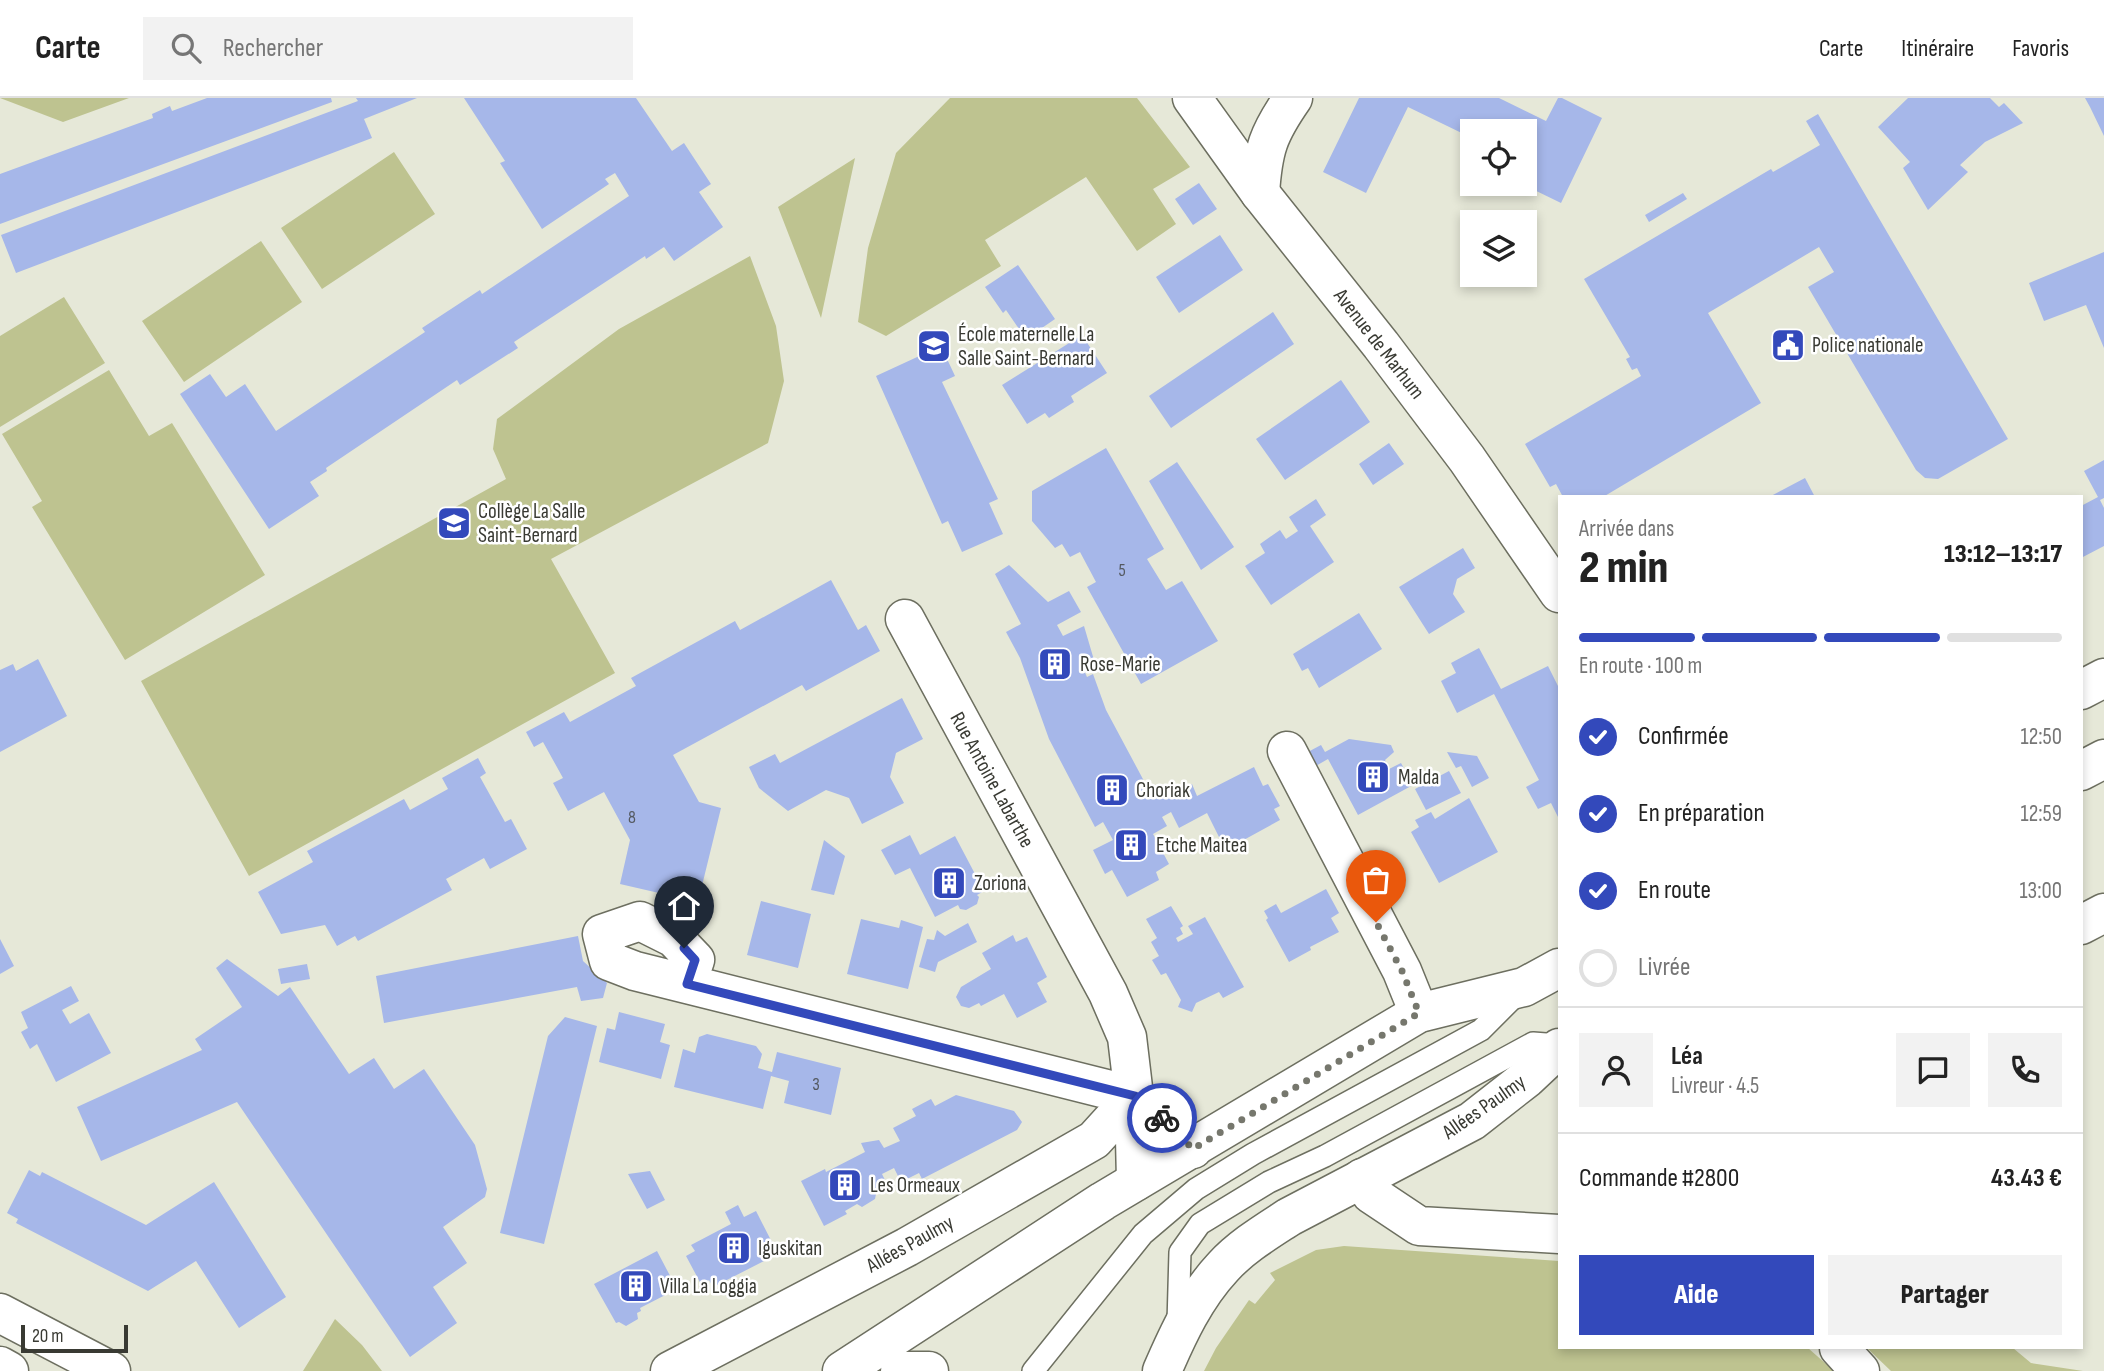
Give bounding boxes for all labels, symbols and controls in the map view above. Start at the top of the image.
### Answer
search box [143,17,633,80]
text: Carte [35,28,101,68]
icon: search [167,29,205,67]
text: Rechercher [223,33,323,64]
text: Carte [1819,34,1863,63]
text: Itinéraire [1901,34,1974,63]
text: Favoris [2012,34,2069,63]
map controls [1460,119,1537,287]
button: locate [1460,119,1537,196]
button: layers [1460,210,1537,287]
street label: Avenue de Marhum [1328,283,1430,404]
place label: École maternelle La Salle Saint-Bernard [958,322,1094,371]
public building icon: Police nationale [1769,326,1807,364]
school or university icon: École maternelle La Salle Saint-Bernard [915,327,953,365]
place label: Police nationale [1812,333,1923,358]
place label: Collège La Salle Saint-Bernard [478,499,586,548]
school or university icon: Collège La Salle Saint-Bernard [435,504,473,542]
text: Arrivée dans [1579,515,1674,543]
text: 13:12–13:17 [1944,539,2062,570]
text: 2 min [1579,541,1668,596]
house number: 5 [1118,560,1126,581]
building icon: Rose-Marie [1036,645,1074,683]
place label: Rose-Marie [1080,652,1161,677]
text: En route · 100 m [1579,652,1702,680]
street label: Rue Antoine Labarthe [944,708,1040,852]
icon: check [1579,718,1617,756]
text: Confirmée [1638,721,1729,752]
text: 12:50 [2020,723,2062,751]
building icon: Malda [1354,758,1392,796]
place label: Malda [1398,765,1439,790]
building icon: Choriak [1093,771,1131,809]
place label: Choriak [1136,778,1190,803]
icon: check [1579,795,1617,833]
text: En préparation [1638,798,1765,829]
text: 12:59 [2020,800,2062,828]
house number: 8 [628,807,636,828]
building icon: Etche Maitea [1112,826,1150,864]
place label: Etche Maitea [1156,833,1247,858]
pin [1346,850,1406,922]
icon: bag [1357,861,1395,899]
building icon: Zoriona [930,864,968,902]
place label: Zoriona [974,871,1027,896]
icon: check [1579,872,1617,910]
text: En route [1638,875,1711,906]
pin [654,876,714,948]
text: 13:00 [2019,877,2062,905]
icon: home [665,887,703,925]
text: Livrée [1638,952,1690,983]
button: person [1579,1033,1653,1107]
button: chat [1896,1033,1970,1107]
button: phone [1988,1033,2062,1107]
text: Léa [1671,1041,1703,1072]
street label: Allées Paulmy [1437,1069,1530,1145]
text: Livreur · 4.5 [1671,1072,1759,1100]
house number: 3 [812,1074,820,1095]
courier [1127,1083,1197,1153]
icon: bike [1143,1099,1181,1137]
text: Commande #2800 [1579,1163,1739,1194]
text: 43.43 € [1991,1163,2062,1194]
building icon: Les Ormeaux [826,1166,864,1204]
place label: Les Ormeaux [870,1173,960,1198]
street label: Allées Paulmy [861,1210,958,1279]
building icon: Iguskitan [715,1229,753,1267]
place label: Iguskitan [758,1236,822,1261]
button: Aide [1579,1255,1814,1335]
button: Partager [1828,1255,2062,1335]
building icon: Villa La Loggia [617,1267,655,1305]
place label: Villa La Loggia [660,1274,757,1299]
scale bar [21,1322,128,1354]
text: 20 m [32,1325,64,1348]

